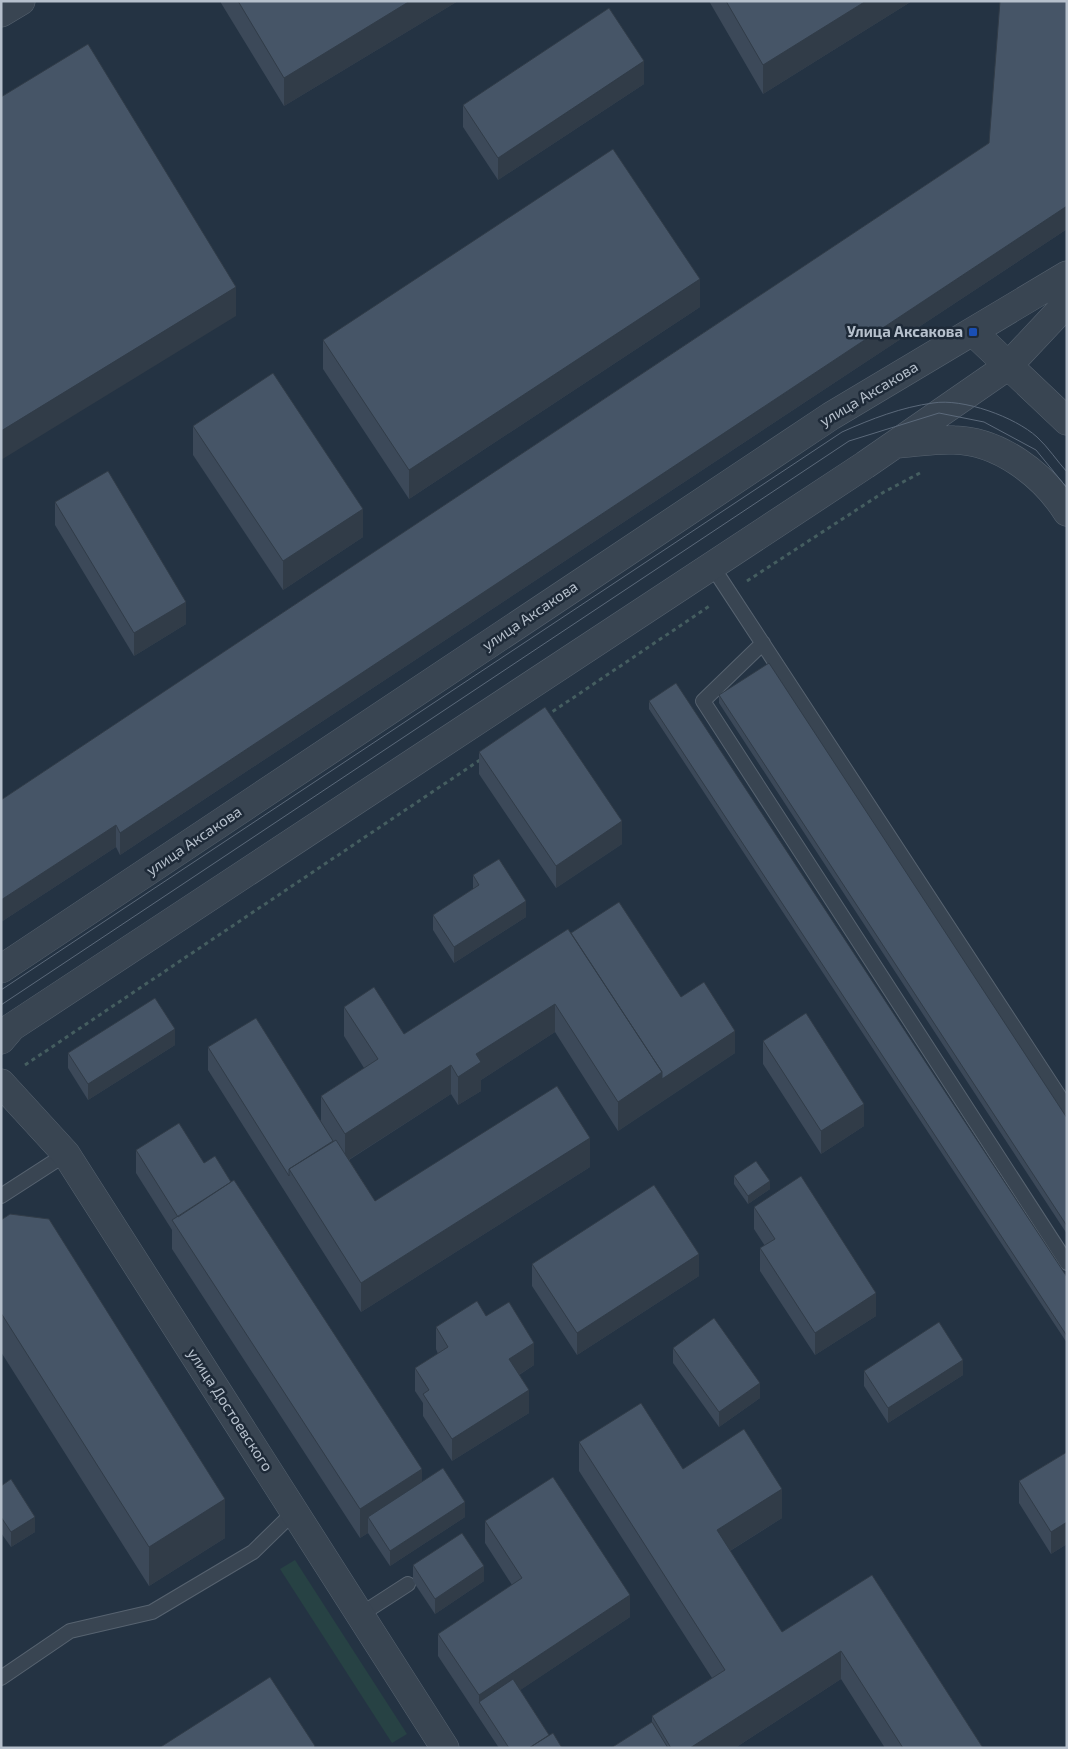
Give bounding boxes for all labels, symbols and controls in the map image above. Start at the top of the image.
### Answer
place label: Улица Аксакова [847,322,963,340]
marker: Улица Аксакова [967,326,979,338]
street label: улица Аксакова [816,357,921,430]
street label: улица Аксакова [478,577,581,655]
street label: улица Аксакова [142,802,245,880]
street label: улица Достоевского [183,1345,277,1475]

